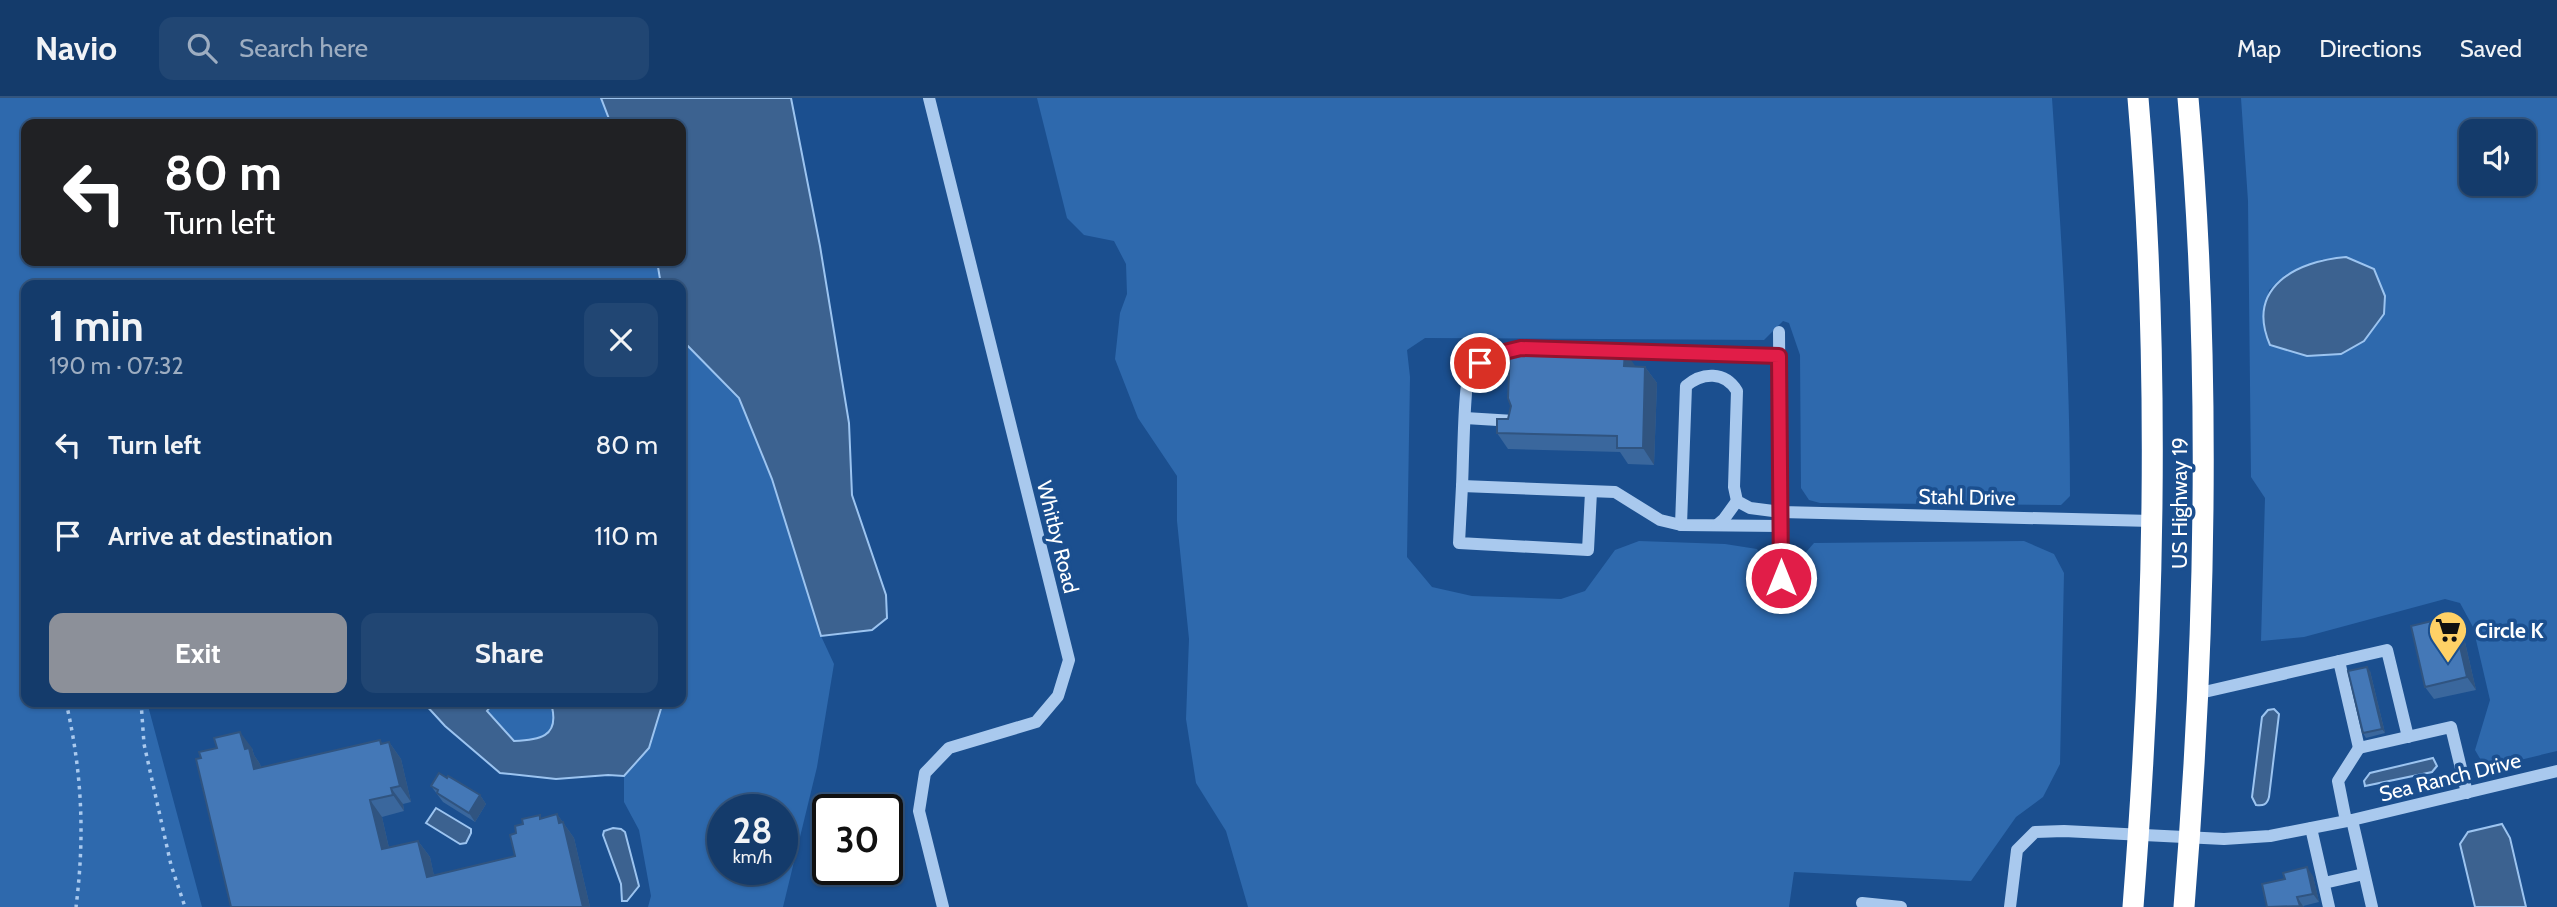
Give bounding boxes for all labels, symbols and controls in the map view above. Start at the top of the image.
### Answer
search box [159,17,649,80]
text: Navio [35,28,117,68]
icon: search [183,29,221,67]
text: Search here [239,32,368,64]
text: Map [2237,34,2281,63]
text: Directions [2319,34,2422,63]
text: Saved [2460,34,2522,63]
map controls [2459,119,2536,196]
button: sound [2459,119,2536,196]
text: 80 m [164,143,282,202]
icon: left [49,147,140,238]
text: Turn left [164,203,275,242]
text: 1 min [49,300,144,352]
button: close [584,303,658,377]
pin [1450,333,1510,393]
icon: arrive [1461,344,1499,382]
text: 190 m · 07:32 [49,352,183,380]
icon: left [49,426,87,464]
text: Turn left [108,429,201,461]
text: 80 m [595,429,658,461]
street label: US Highway 19 [2167,437,2192,569]
street label: Whitby Road [1032,478,1084,596]
street label: Stahl Drive [1918,484,2016,510]
icon: arrive [49,517,87,555]
text: Arrive at destination [108,520,333,552]
text: 110 m [594,520,658,552]
position arrow [1744,541,1818,615]
supermarket icon: Circle K [2427,609,2469,664]
button: Exit [49,613,347,693]
button: Share [361,613,658,693]
place label: Circle K [2475,618,2545,643]
street label: Sea Ranch Drive [2377,747,2524,807]
speed limit sign: 30 [812,794,903,885]
text: 28 [733,809,772,852]
text: km/h [733,846,772,868]

